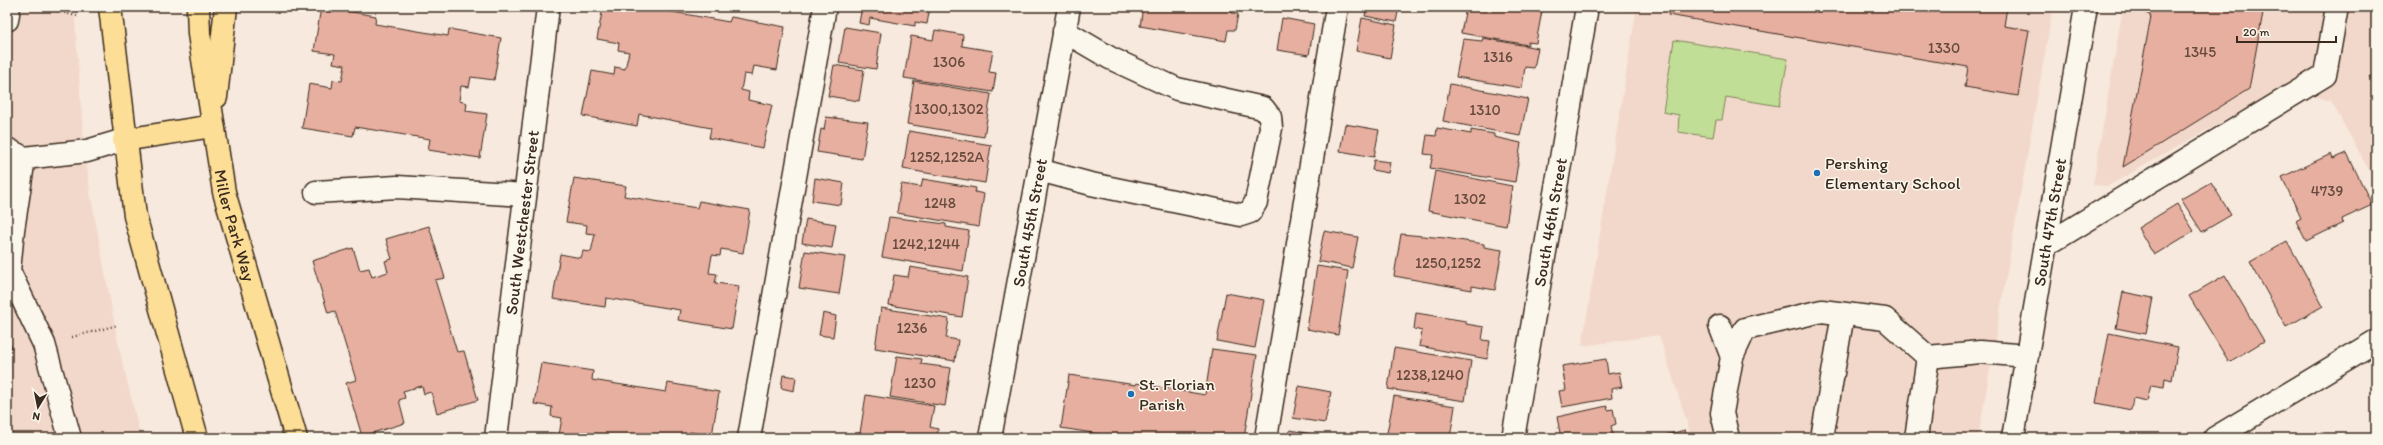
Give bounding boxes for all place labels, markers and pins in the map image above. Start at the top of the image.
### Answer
place label: Pershing Elementary School [1825,153,1961,193]
marker: Pershing Elementary School [1812,168,1822,178]
place label: St. Florian Parish [1139,374,1215,414]
marker: St. Florian Parish [1126,389,1136,399]

